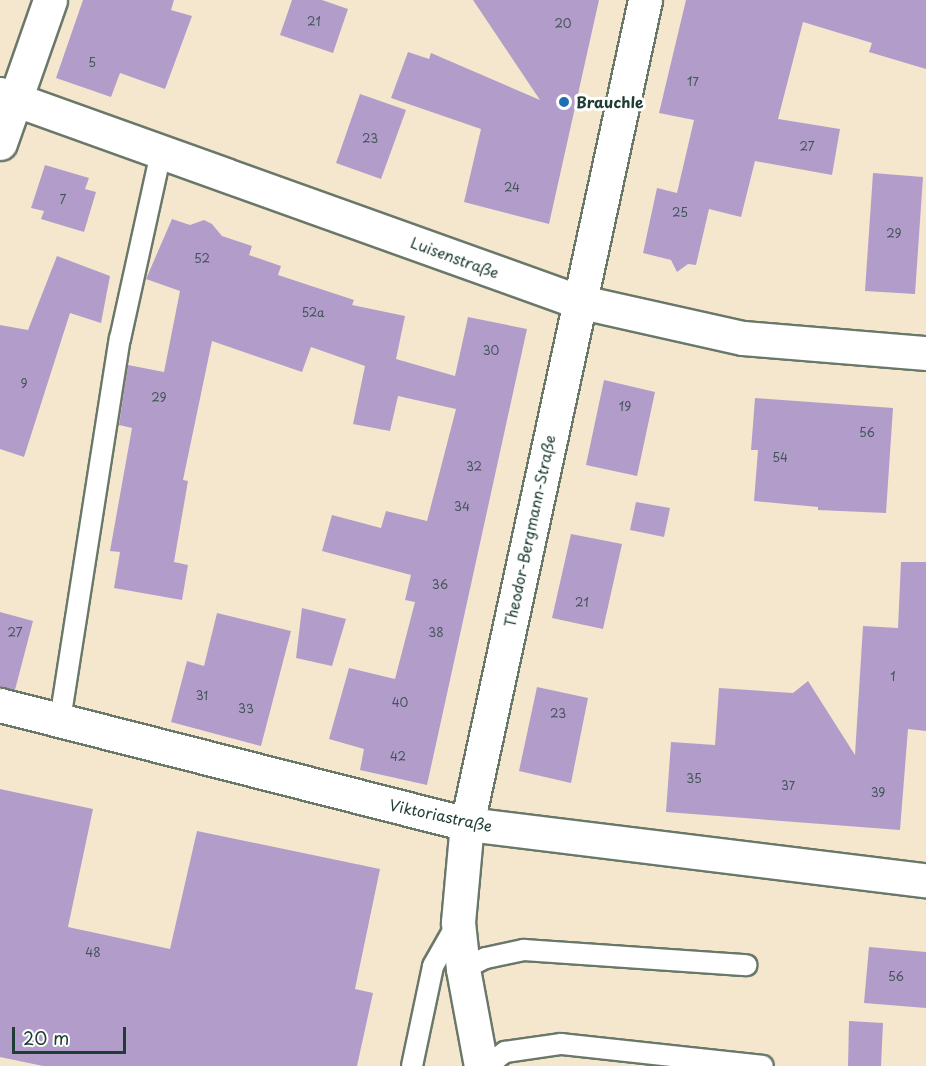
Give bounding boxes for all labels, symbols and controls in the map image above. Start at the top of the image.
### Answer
house number: 21 [307,15,321,29]
house number: 20 [554,17,572,31]
house number: 5 [88,56,96,70]
house number: 17 [687,75,699,89]
place label: Brauchle [576,93,643,111]
marker: Brauchle [557,95,571,109]
house number: 23 [362,132,378,146]
house number: 27 [800,140,814,154]
house number: 24 [504,181,520,195]
house number: 7 [60,193,66,207]
house number: 25 [672,206,688,220]
house number: 29 [886,227,902,241]
street label: Luisenstraße [408,233,502,281]
house number: 52 [194,252,210,266]
house number: 52a [301,306,325,320]
house number: 30 [483,344,499,358]
house number: 9 [20,377,28,391]
house number: 29 [151,391,167,405]
house number: 19 [619,400,631,414]
house number: 56 [859,426,875,440]
street label: Theodor-Bergmann-Straße [500,433,558,629]
house number: 54 [772,451,788,465]
house number: 32 [466,460,482,474]
house number: 34 [454,500,470,514]
house number: 36 [432,578,448,592]
house number: 21 [575,596,589,610]
house number: 27 [8,626,22,640]
house number: 38 [428,626,444,640]
house number: 1 [890,670,896,684]
house number: 31 [196,689,208,703]
house number: 40 [392,696,408,710]
house number: 33 [238,702,254,716]
house number: 23 [550,707,566,721]
house number: 42 [390,750,406,764]
house number: 35 [686,772,702,786]
house number: 37 [781,779,795,793]
house number: 39 [871,786,885,800]
street label: Viktoriastraße [388,795,494,835]
house number: 48 [85,946,101,960]
house number: 56 [888,970,904,984]
scale bar [15,1015,129,1053]
text: 20 m [23,1024,69,1051]

